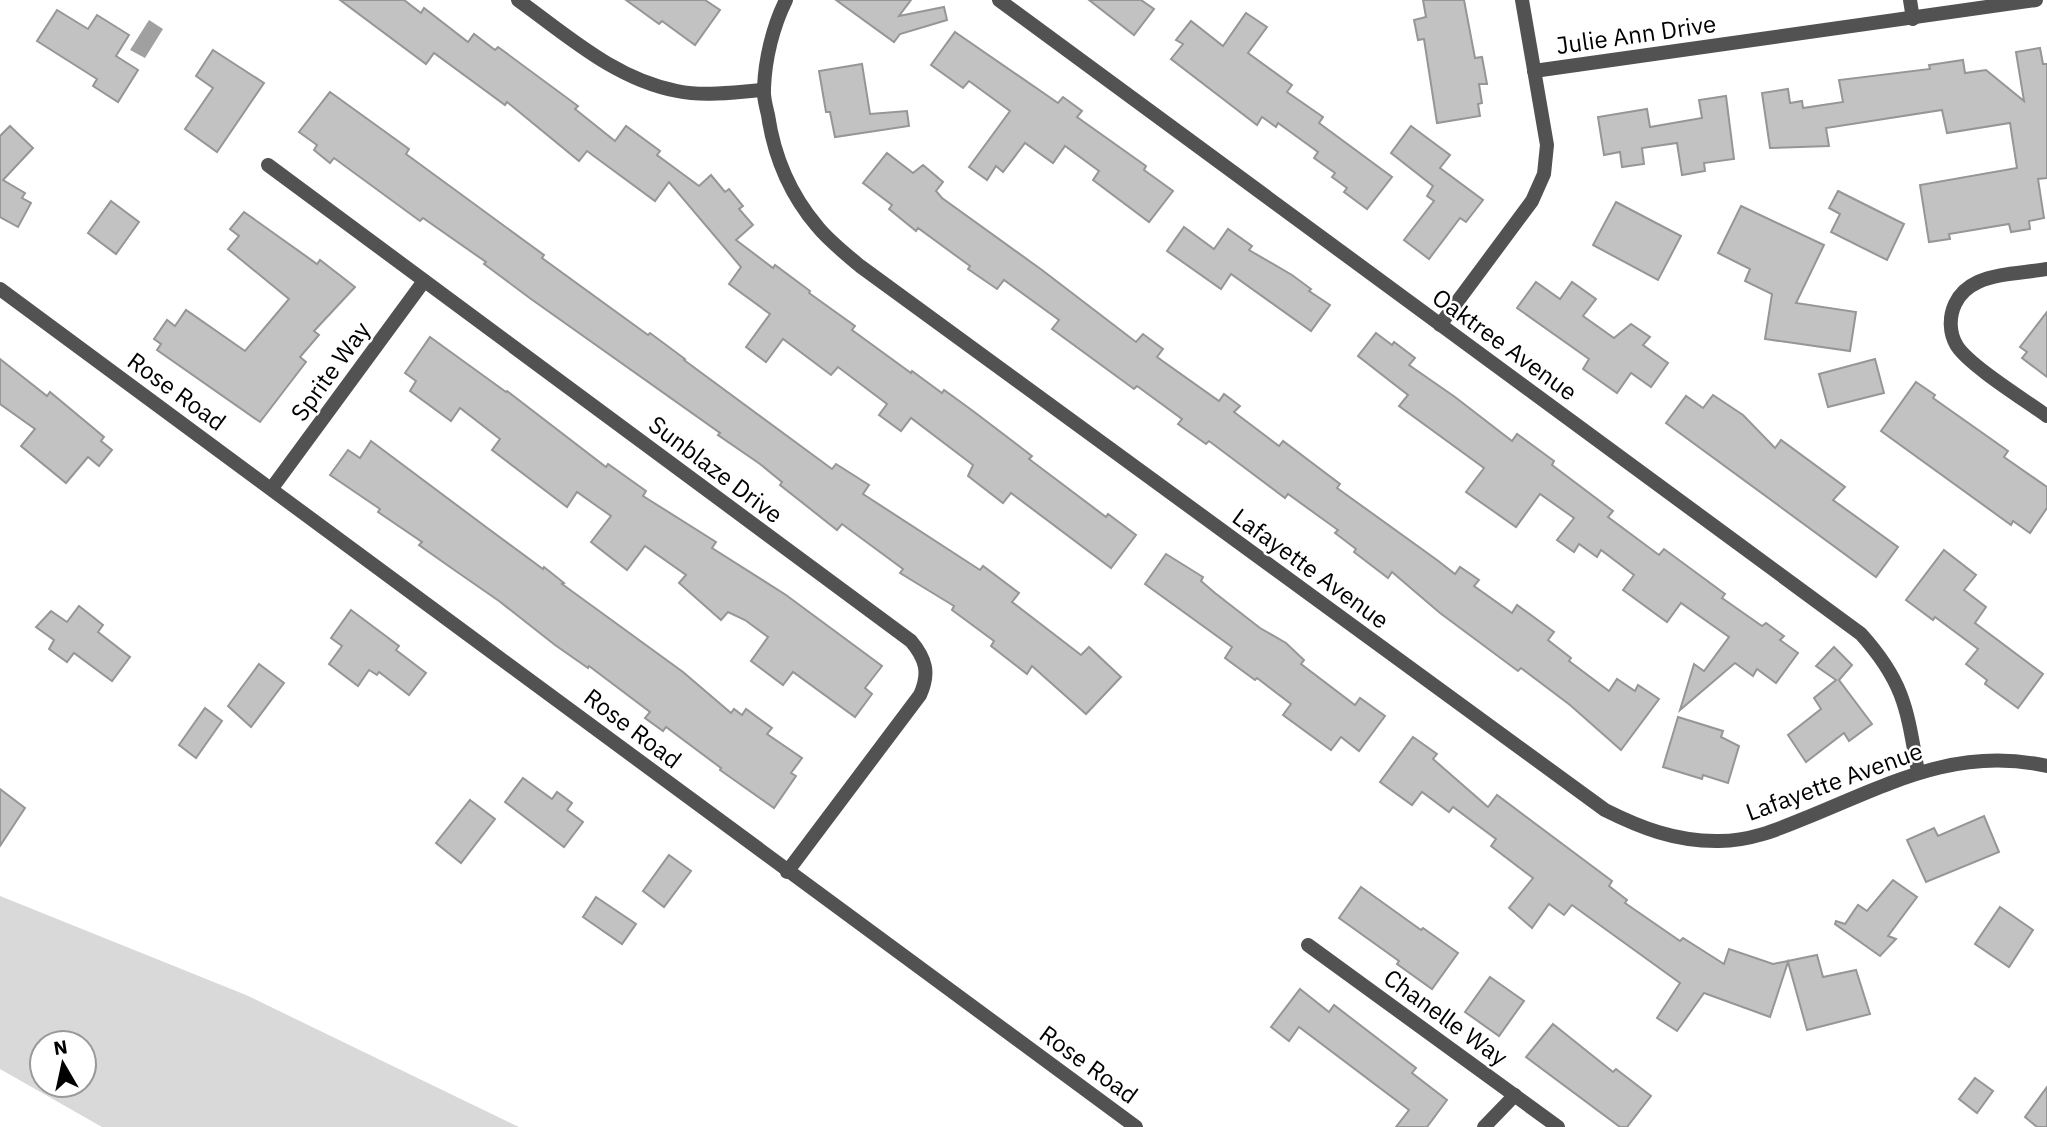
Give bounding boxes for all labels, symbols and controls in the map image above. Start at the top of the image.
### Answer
street label: Julie Ann Drive [1554,7,1718,61]
street label: Oaktree Avenue [1426,281,1584,407]
street label: Sprite Way [283,315,377,427]
street label: Rose Road [121,345,233,437]
street label: Sunblaze Drive [643,408,789,530]
street label: Lafayette Avenue [1226,500,1396,636]
street label: Rose Road [578,681,688,775]
street label: Lafayette Avenue [1741,734,1927,828]
street label: Chanelle Way [1378,961,1514,1073]
street label: Rose Road [1033,1018,1145,1110]
north arrow [28,1029,98,1099]
text: N [52,1034,69,1060]

